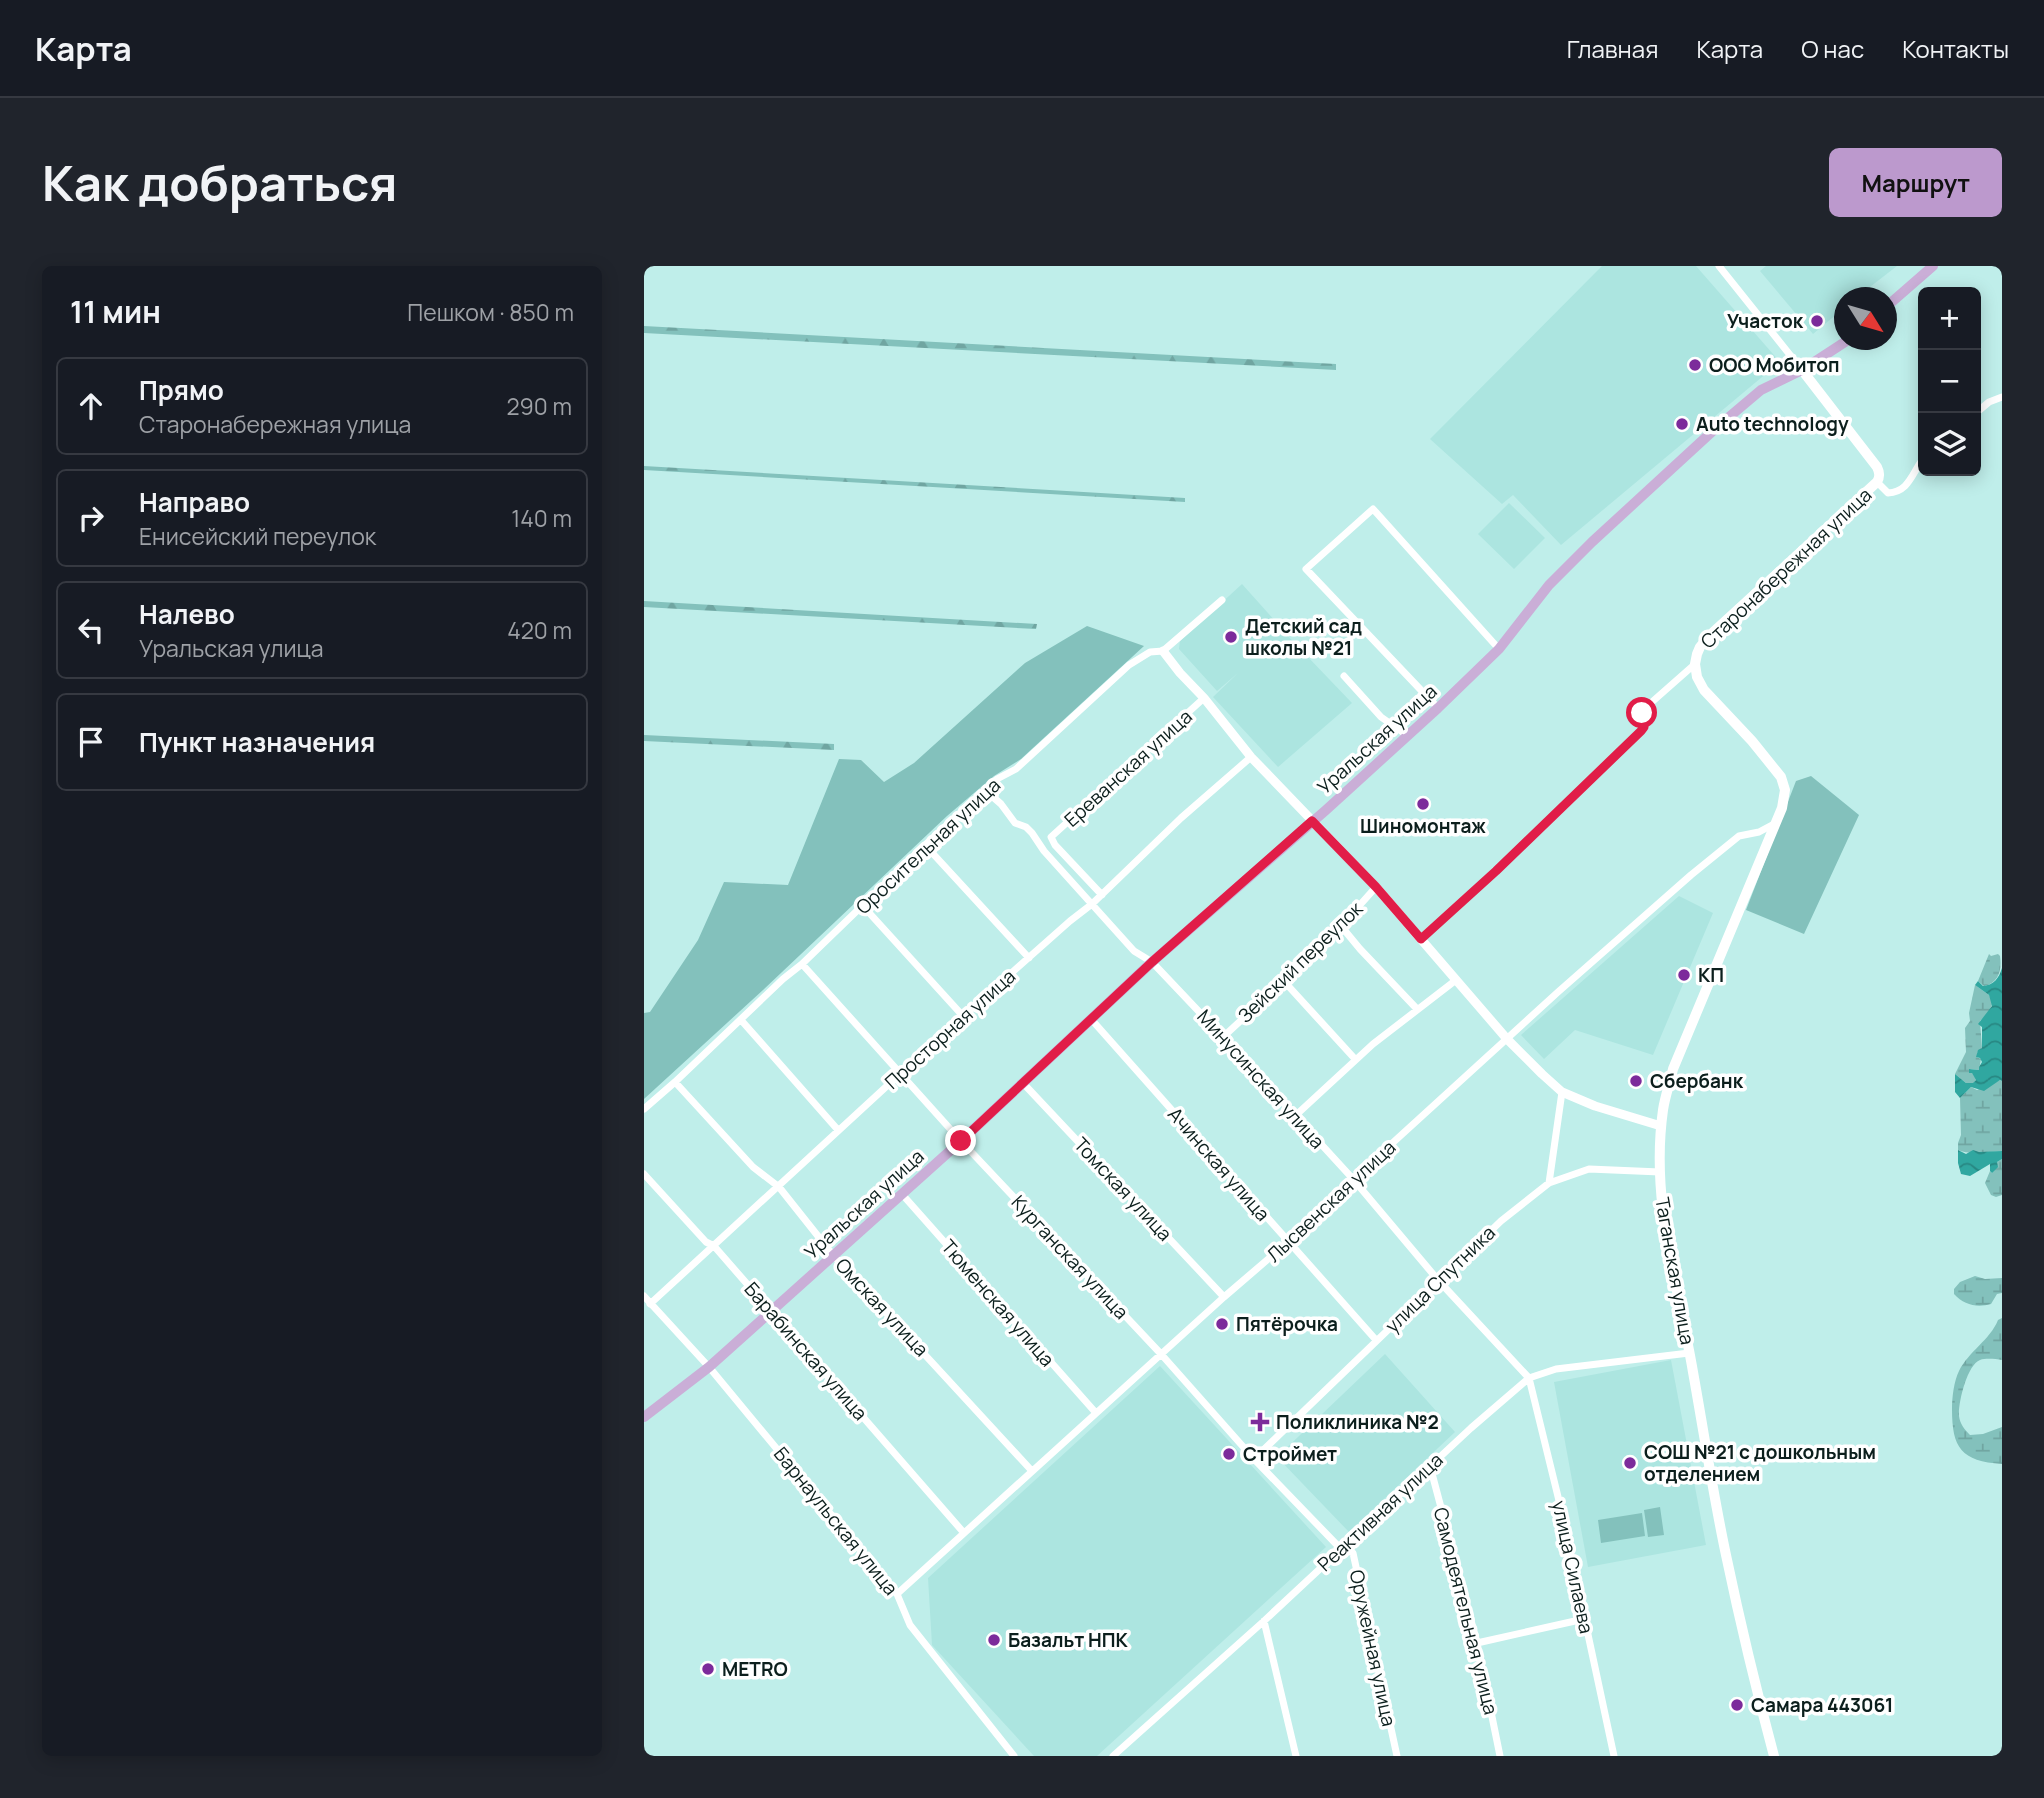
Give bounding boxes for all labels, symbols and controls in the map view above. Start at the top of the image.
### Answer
text: Карта [35,26,132,71]
text: Главная [1567,32,1658,65]
text: Карта [1696,32,1763,65]
text: О нас [1801,32,1864,65]
text: Контакты [1902,32,2009,65]
button: Маршрут [1829,148,2002,217]
text: Как добраться [42,149,397,216]
north arrow [1834,287,1897,350]
map controls [1918,287,1981,476]
button: + [1918,287,1981,350]
text: 11 мин [70,291,161,332]
text: Пешком · 850 m [407,296,574,328]
place label: Участок [1727,308,1804,334]
marker: Участок [1809,313,1825,329]
button: − [1918,350,1981,413]
place label: ООО Мобитоп [1709,352,1840,378]
marker: ООО Мобитоп [1687,357,1703,373]
text: Прямо [139,372,224,408]
icon: ahead [72,387,110,425]
text: 290 m [506,390,572,422]
text: Старонабережная улица [139,408,411,440]
place label: Auto technology [1696,411,1849,437]
button: layers [1918,413,1981,476]
marker: Auto technology [1674,416,1690,432]
street label: Старонабережная улица [1695,482,1877,654]
text: Направо [139,484,250,520]
icon: right [72,499,110,537]
text: 140 m [511,502,572,534]
text: Енисейский переулок [139,520,376,552]
text: Налево [139,596,235,632]
icon: left [72,611,110,649]
place label: Детский сад школы №21 [1245,613,1362,661]
text: 420 m [507,614,572,646]
marker: Детский сад школы №21 [1223,629,1239,645]
text: Уральская улица [139,632,324,664]
street label: Уральская улица [1312,678,1442,800]
route start [1626,697,1657,728]
street label: Ереванская улица [1059,704,1197,832]
icon: arrive [72,723,110,761]
text: Пункт назначения [139,724,375,760]
street label: Оросительная улица [850,772,1006,920]
marker: Шиномонтаж [1415,796,1431,812]
place label: Шиномонтаж [1360,813,1486,839]
street label: Зейский переулок [1232,895,1368,1028]
place label: КП [1698,962,1724,988]
street label: Просторная улица [879,963,1021,1095]
marker: КП [1676,967,1692,983]
street label: Минусинская улица [1192,1004,1330,1154]
place label: Сбербанк [1650,1068,1744,1094]
marker: Сбербанк [1628,1073,1644,1089]
street label: Ачинская улица [1162,1102,1276,1226]
route end [945,1125,976,1156]
street label: Томская улица [1068,1132,1178,1246]
street label: Лысвенская улица [1261,1134,1401,1268]
street label: Уральская улица [799,1143,929,1265]
street label: Курганская улица [1006,1189,1134,1325]
street label: Таганская улица [1649,1195,1701,1347]
street label: улица Спутника [1379,1220,1501,1338]
street label: Тюменская улица [936,1234,1060,1372]
street label: Омская улица [830,1252,934,1362]
street label: Барабинская улица [739,1276,873,1426]
place label: Пятёрочка [1236,1311,1338,1337]
marker: Пятёрочка [1214,1316,1230,1332]
place label: Поликлиника №2 [1276,1409,1439,1435]
marker: Поликлиника №2 [1250,1412,1270,1432]
place label: СОШ №21 с дошкольным отделением [1644,1439,1876,1487]
street label: Барнаульская улица [768,1441,904,1601]
place label: Строймет [1243,1441,1337,1467]
marker: Строймет [1221,1446,1237,1462]
street label: Реактивная улица [1312,1447,1448,1577]
marker: СОШ №21 с дошкольным отделением [1622,1455,1638,1471]
street label: улица Силаева [1546,1498,1600,1636]
street label: Самодеятельная улица [1428,1505,1504,1717]
street label: Оружейная улица [1344,1567,1402,1729]
place label: Базальт НПК [1008,1627,1129,1653]
marker: Базальт НПК [986,1632,1002,1648]
place label: METRO [722,1656,788,1682]
marker: METRO [700,1661,716,1677]
place label: Самара 443061 [1751,1692,1893,1718]
marker: Самара 443061 [1729,1697,1745,1713]

